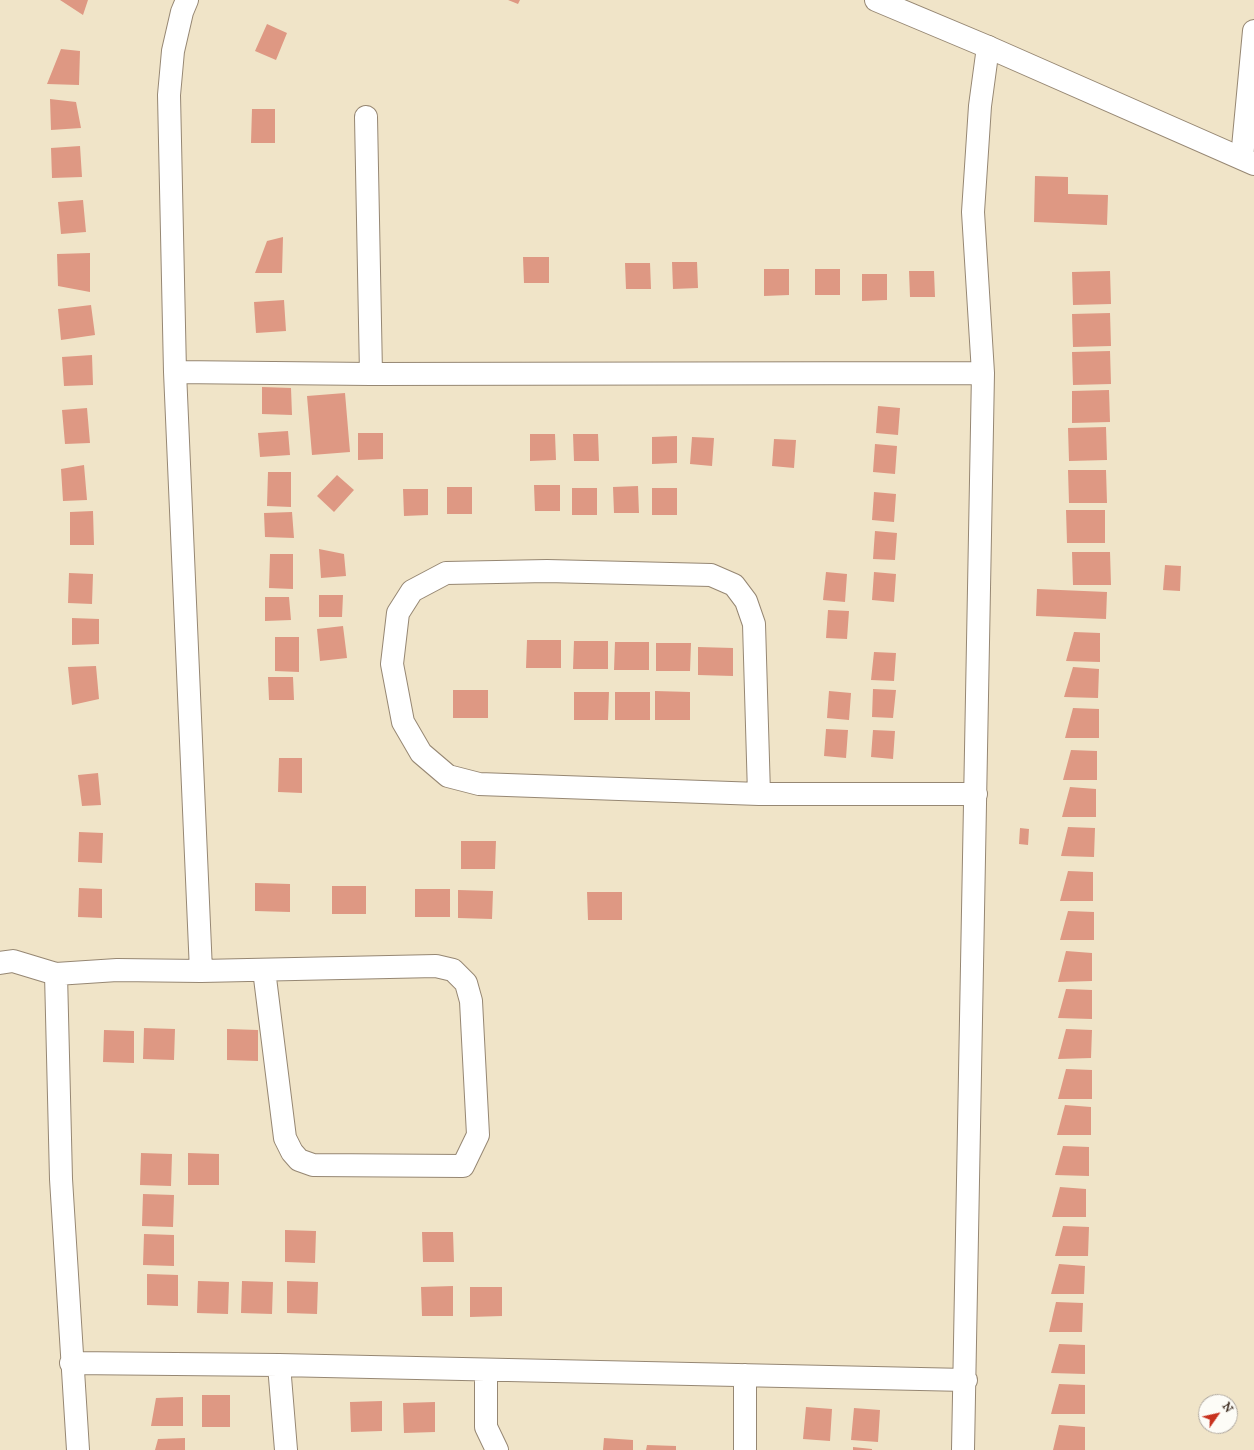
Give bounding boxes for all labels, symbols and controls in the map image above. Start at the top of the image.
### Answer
north arrow [1198,1394,1238,1434]
text: N [1220,1400,1236,1415]

